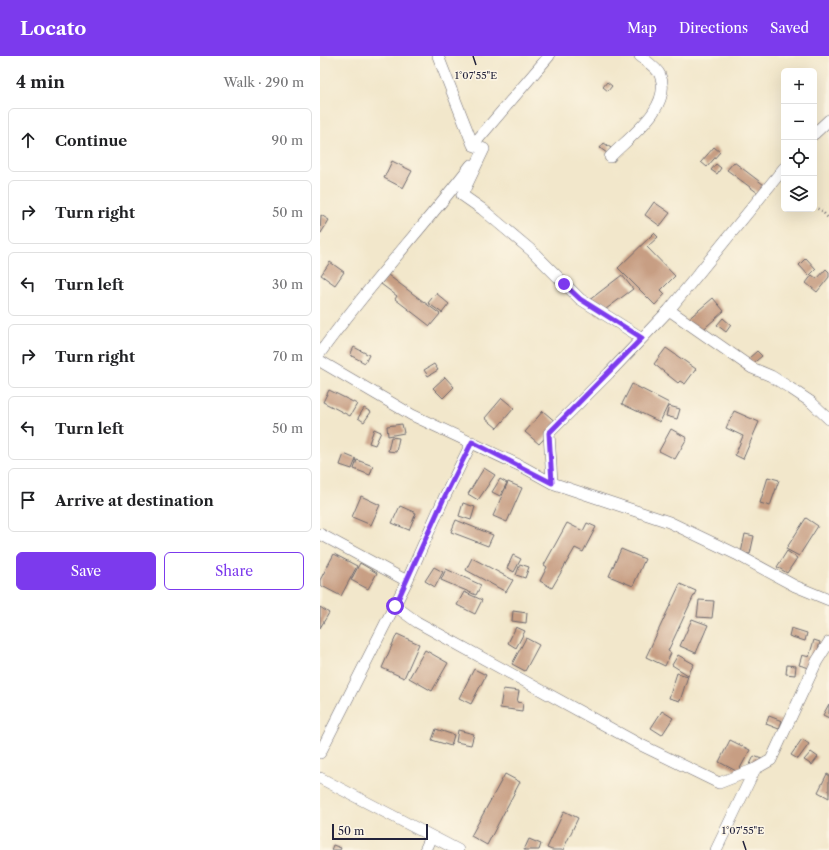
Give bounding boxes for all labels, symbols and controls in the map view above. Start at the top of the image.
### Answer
text: Locato [20,17,86,40]
text: Map [627,19,657,37]
text: Directions [679,19,748,37]
text: Saved [770,19,809,37]
map controls [781,68,817,212]
button: + [781,68,817,104]
text: 1°07'55"E [455,69,497,82]
text: 4 min [16,72,65,92]
text: Walk · 290 m [223,74,304,90]
button: − [781,104,817,140]
icon: ahead [17,129,39,151]
text: Continue [55,131,127,150]
text: 90 m [272,132,303,148]
button: locate [781,140,817,176]
button: layers [781,176,817,212]
icon: right [17,201,39,223]
text: Turn right [55,203,135,222]
text: 50 m [272,204,303,220]
icon: left [17,273,39,295]
text: Turn left [55,275,124,294]
route end [555,275,573,293]
text: 30 m [272,276,303,292]
icon: right [17,345,39,367]
text: Turn right [55,347,135,366]
text: 70 m [273,348,303,364]
icon: left [17,417,39,439]
text: Turn left [55,419,124,438]
text: 50 m [272,420,303,436]
icon: arrive [17,489,39,511]
text: Arrive at destination [55,491,214,510]
button: Save [16,552,156,590]
button: Share [164,552,304,590]
route start [386,597,404,615]
scale bar [332,822,428,841]
text: 50 m [338,824,364,838]
text: 1°07'55"E [722,824,764,837]

